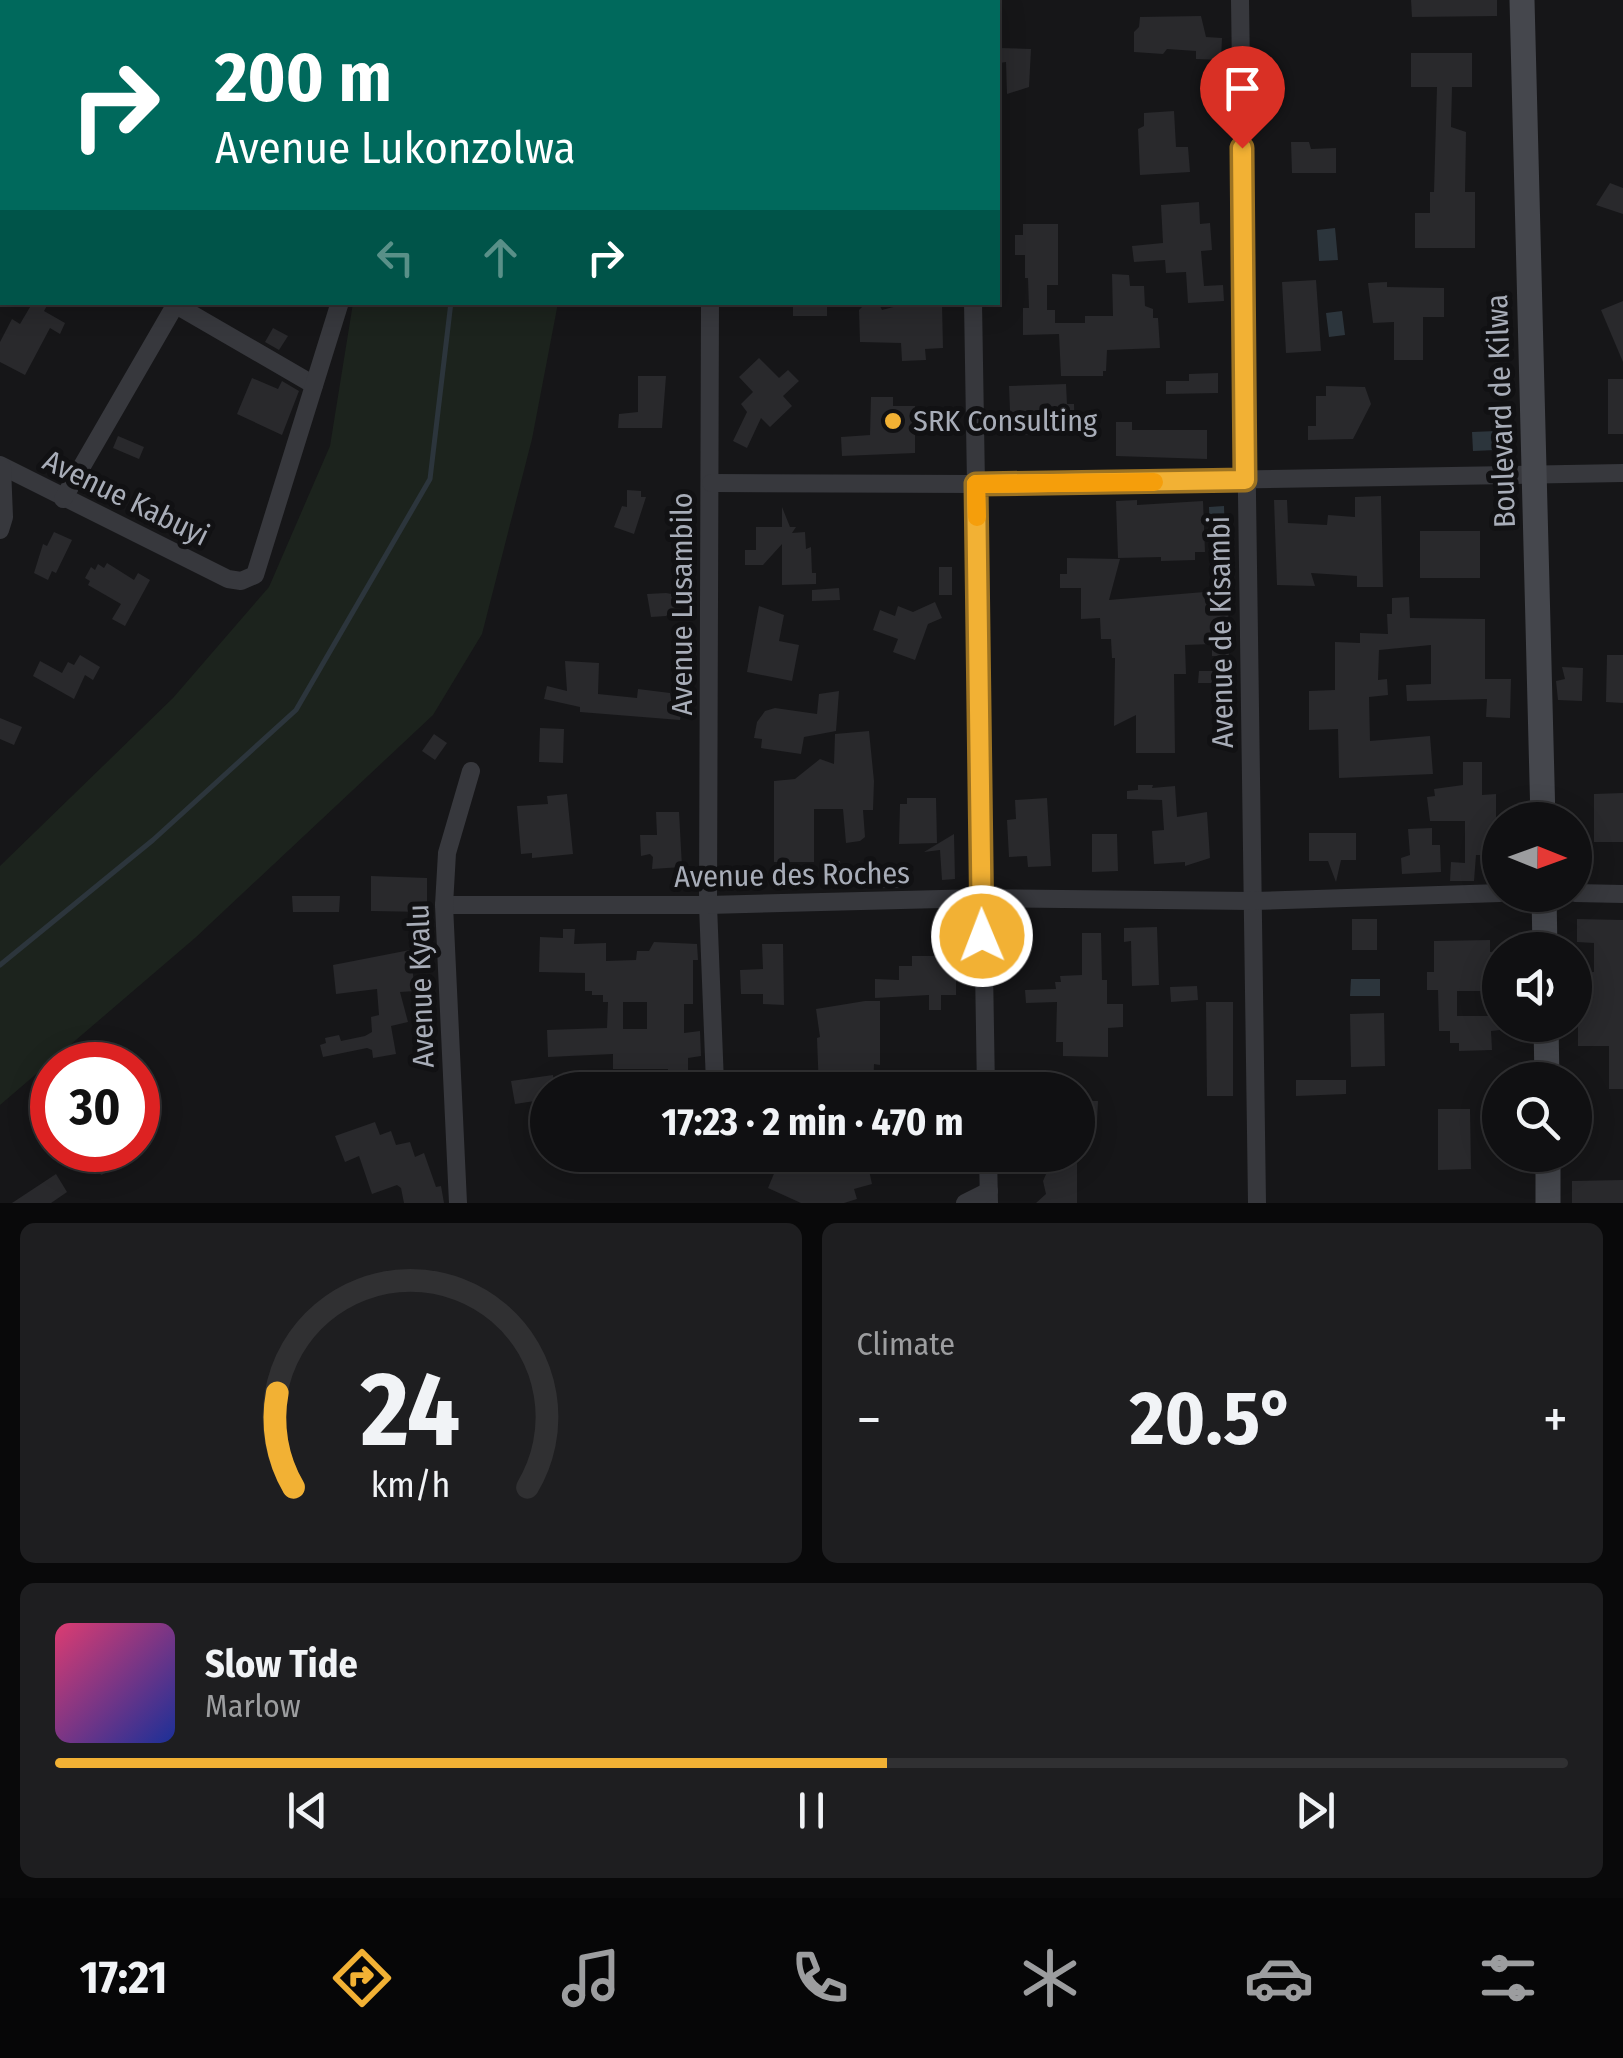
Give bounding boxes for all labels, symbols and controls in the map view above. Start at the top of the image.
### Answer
text: 200 m [215,36,392,120]
icon: right [50,40,180,170]
pin [1200,46,1285,149]
icon: arrive [1215,61,1270,116]
text: Avenue Lukonzolwa [215,121,576,175]
icon: left [368,230,423,285]
icon: ahead [473,230,528,285]
icon: right [578,230,633,285]
street label: Boulevard de Kilwa [1479,293,1523,529]
place label: SRK Consulting [913,403,1098,439]
marker: SRK Consulting [882,410,904,432]
street label: Avenue Kabuyi [37,442,215,554]
street label: Avenue Lusambilo [664,492,700,716]
street label: Avenue de Kisambi [1201,515,1241,749]
north arrow [1482,802,1592,912]
map controls [1482,802,1592,1172]
street label: Avenue des Roches [674,855,910,895]
position arrow [930,884,1034,988]
street label: Avenue Kyalu [400,904,442,1068]
button: sound [1482,932,1592,1042]
speed limit sign: 30 [30,1042,160,1172]
button: search [1482,1062,1592,1172]
text: 17:23 · 2 min · 470 m [661,1099,964,1145]
text: Climate [857,1325,955,1363]
text: 24 [360,1348,461,1473]
text: 20.5° [1130,1374,1295,1464]
text: − [857,1387,881,1453]
text: + [1543,1387,1568,1453]
text: km/h [371,1464,451,1506]
text: Slow Tide [205,1641,358,1687]
text: Marlow [205,1687,301,1725]
icon: previous [280,1783,335,1838]
icon: pause [784,1783,839,1838]
icon: next [1288,1783,1343,1838]
icon: directions [327,1943,397,2013]
icon: music [556,1943,626,2013]
icon: phone [785,1943,855,2013]
icon: climate [1015,1943,1085,2013]
icon: car [1244,1943,1314,2013]
icon: filters [1473,1943,1543,2013]
text: 17:21 [80,1951,167,2005]

